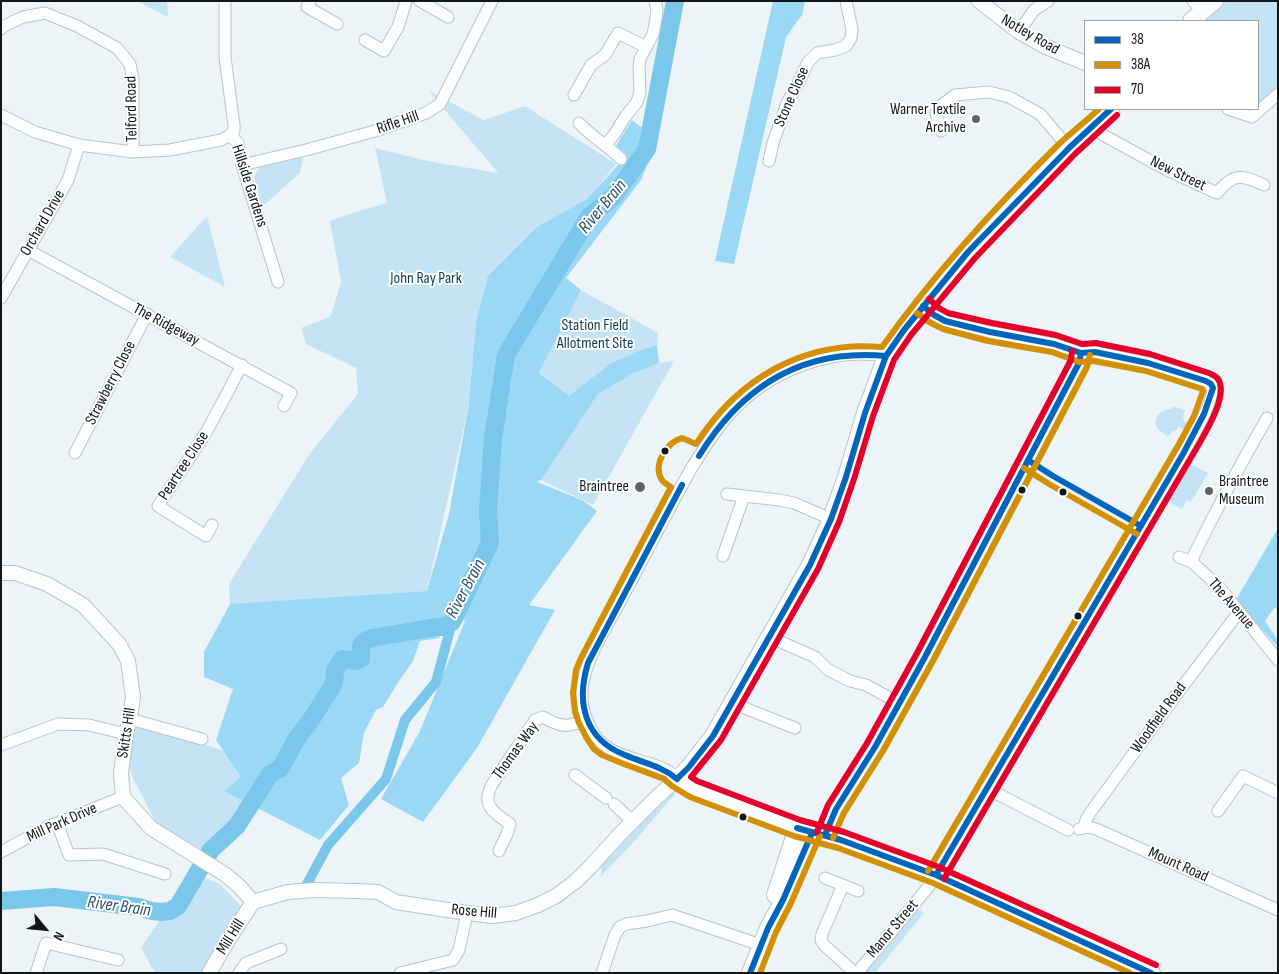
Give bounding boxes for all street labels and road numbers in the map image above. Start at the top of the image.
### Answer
street label: Notley Road [997,11,1063,59]
street label: Stone Close [770,64,814,130]
street label: Telford Road [122,76,142,142]
street label: Rifle Hill [374,107,422,139]
street label: Hillside Gardens [227,142,271,230]
street label: New Street [1147,152,1209,196]
street label: Orchard Drive [16,187,70,259]
street label: The Ridgeway [129,299,203,351]
street label: Strawberry Close [82,338,140,428]
street label: Peartree Close [155,428,213,504]
street label: The Avenue [1204,575,1258,633]
street label: Woodfield Road [1127,679,1191,757]
street label: Skitts Hill [114,706,140,760]
street label: Thomas Way [489,718,543,784]
street label: Mill Park Drive [24,799,100,847]
street label: Mount Road [1145,843,1211,887]
street label: Manor Street [863,896,923,962]
street label: Rose Hill [450,900,498,924]
street label: Mill Hill [213,916,249,958]

